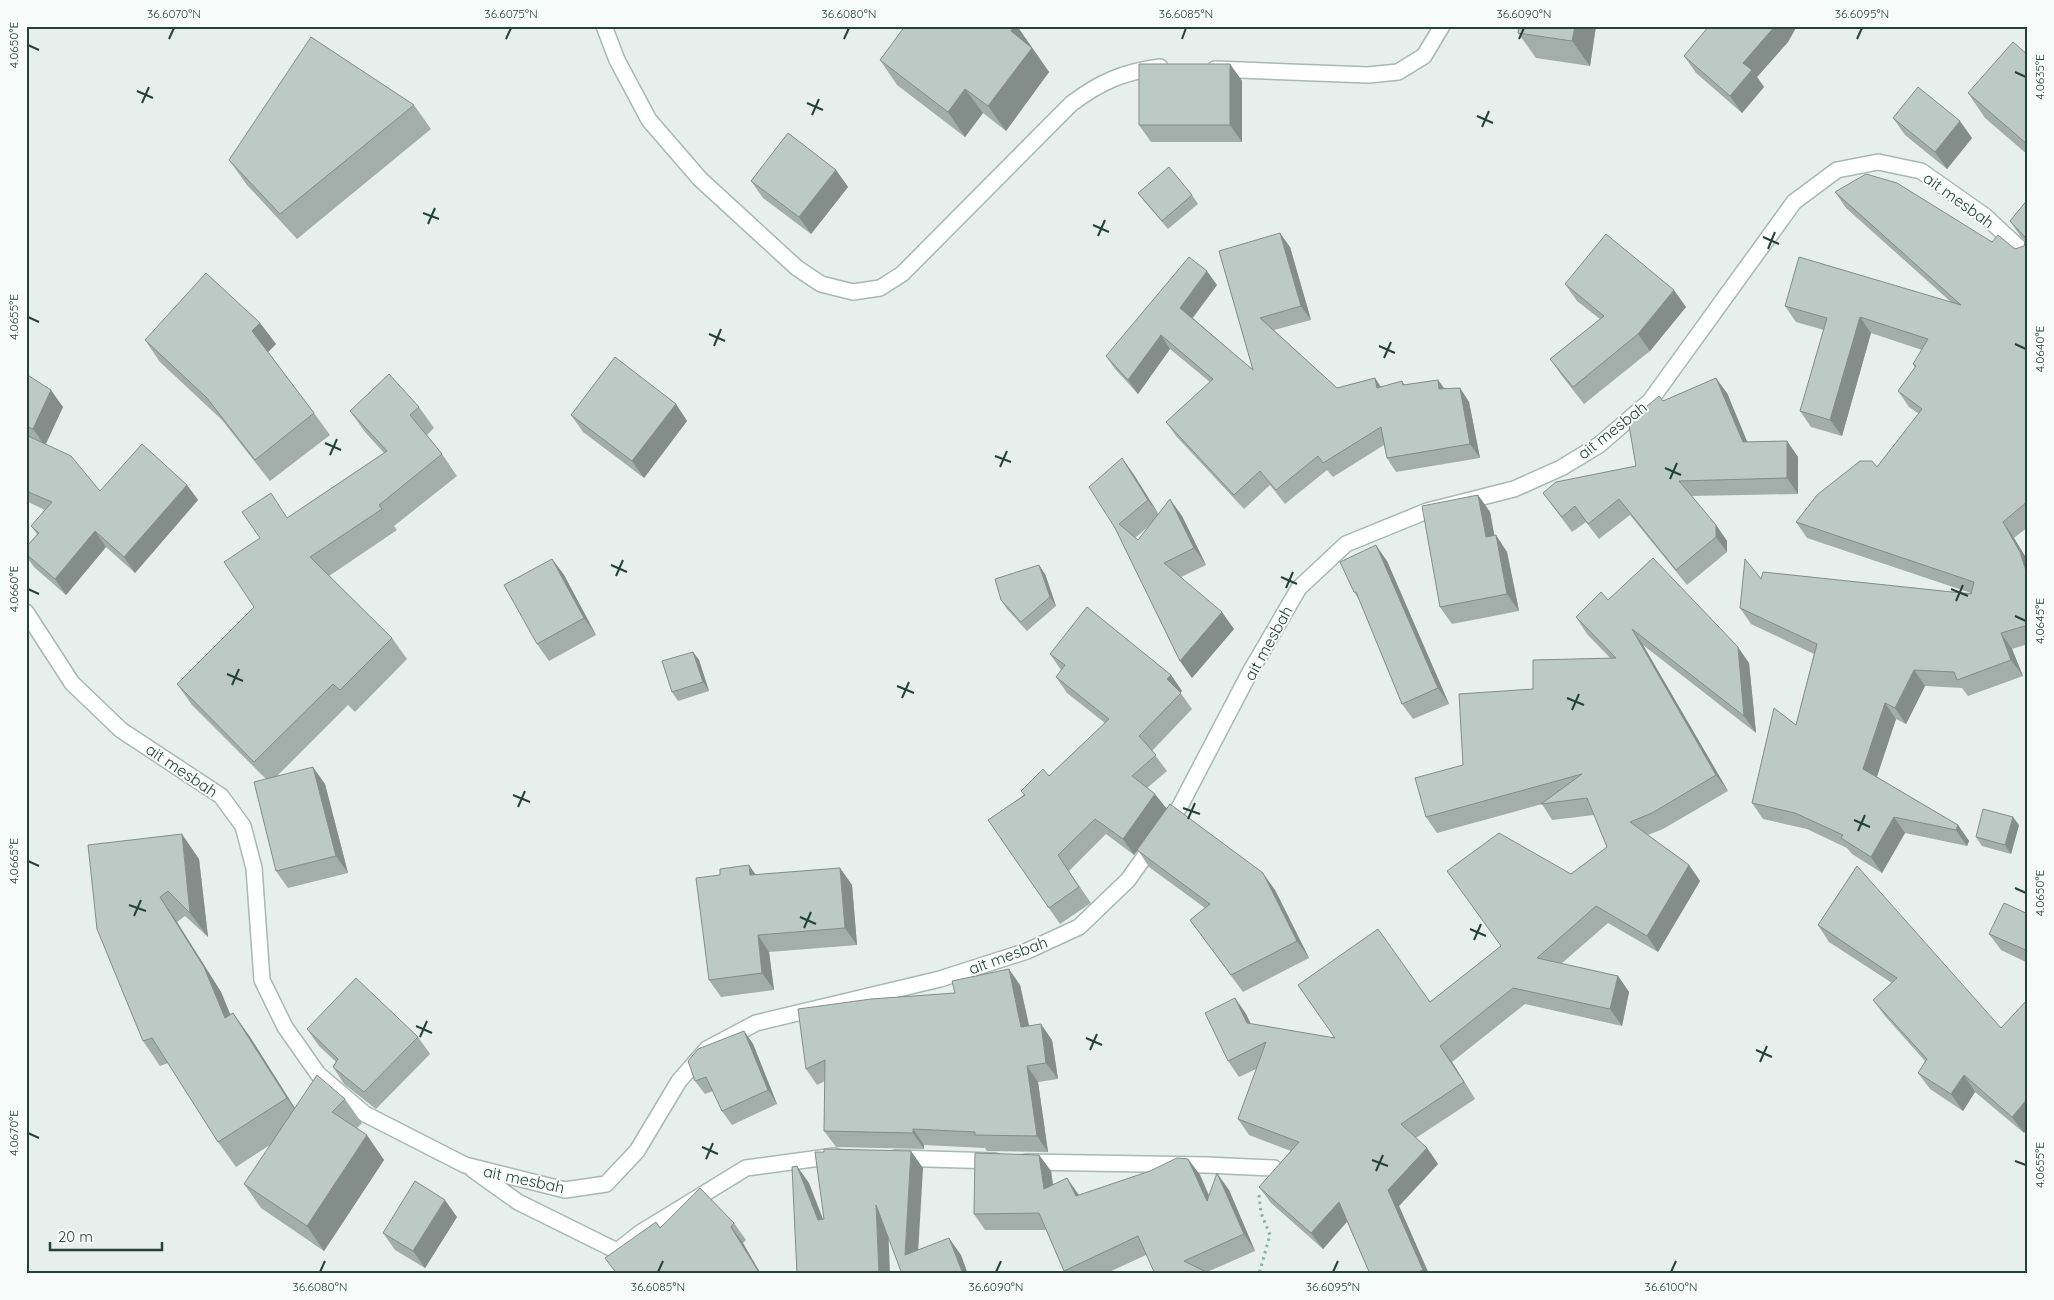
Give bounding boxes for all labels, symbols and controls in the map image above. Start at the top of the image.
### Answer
text: 36.6070°N [147,6,201,21]
text: 36.6075°N [484,6,538,21]
text: 36.6080°N [822,6,876,21]
text: 36.6085°N [1159,6,1213,21]
text: 36.6090°N [1496,6,1552,21]
text: 36.6095°N [1835,6,1889,21]
text: 4.0650°E [6,22,21,68]
text: 4.0635°E [2032,54,2047,100]
street label: ait mesbah [1920,168,1998,232]
text: 4.0655°E [6,294,21,340]
text: 4.0640°E [2032,326,2047,372]
street label: ait mesbah [1573,397,1651,463]
text: 4.0660°E [6,566,21,612]
text: 4.0645°E [2032,598,2047,644]
street label: ait mesbah [1239,602,1297,684]
street label: ait mesbah [142,739,222,801]
text: 4.0665°E [6,838,21,884]
text: 4.0650°E [2032,870,2047,916]
street label: ait mesbah [966,931,1050,979]
text: 4.0670°E [6,1110,21,1156]
text: 4.0655°E [2032,1142,2047,1188]
street label: ait mesbah [482,1161,566,1197]
scale bar [50,1220,162,1252]
text: 20 m [58,1227,93,1246]
text: 36.6080°N [293,1279,347,1294]
text: 36.6085°N [631,1279,685,1294]
text: 36.6090°N [968,1279,1024,1294]
text: 36.6095°N [1306,1279,1360,1294]
text: 36.6100°N [1645,1279,1697,1294]

